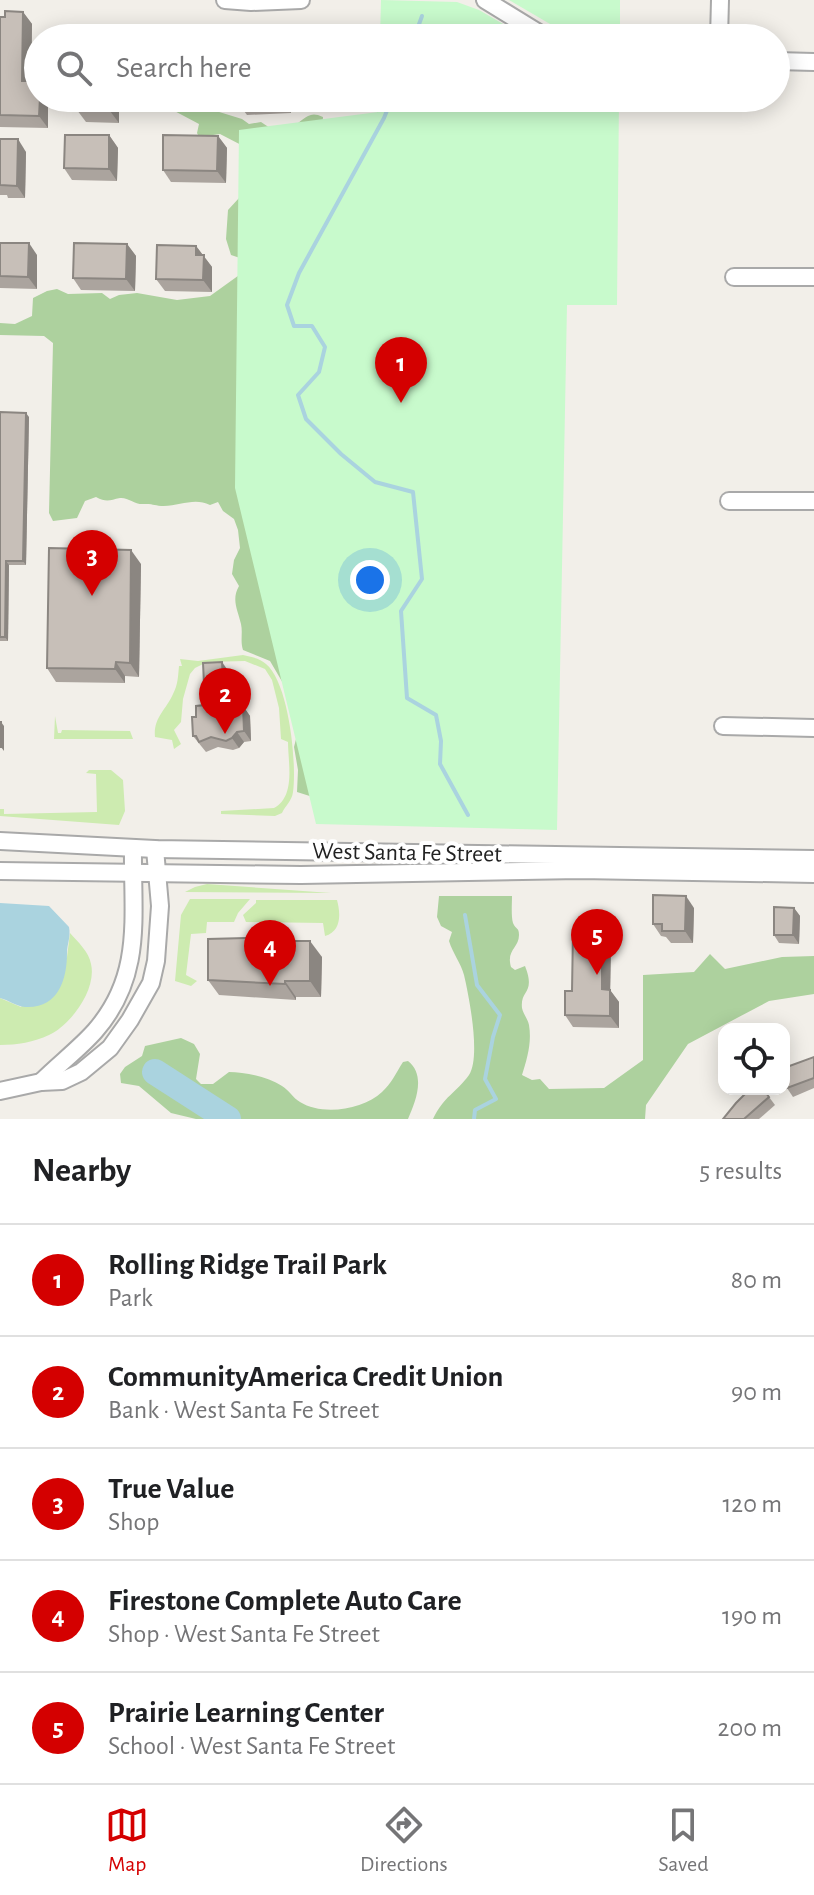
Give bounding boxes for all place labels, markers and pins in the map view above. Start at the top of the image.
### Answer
pin: 1 [375,337,427,403]
pin: 3 [66,530,118,596]
pin: 2 [199,668,251,734]
pin: 5 [571,909,623,975]
pin: 4 [244,920,296,986]

